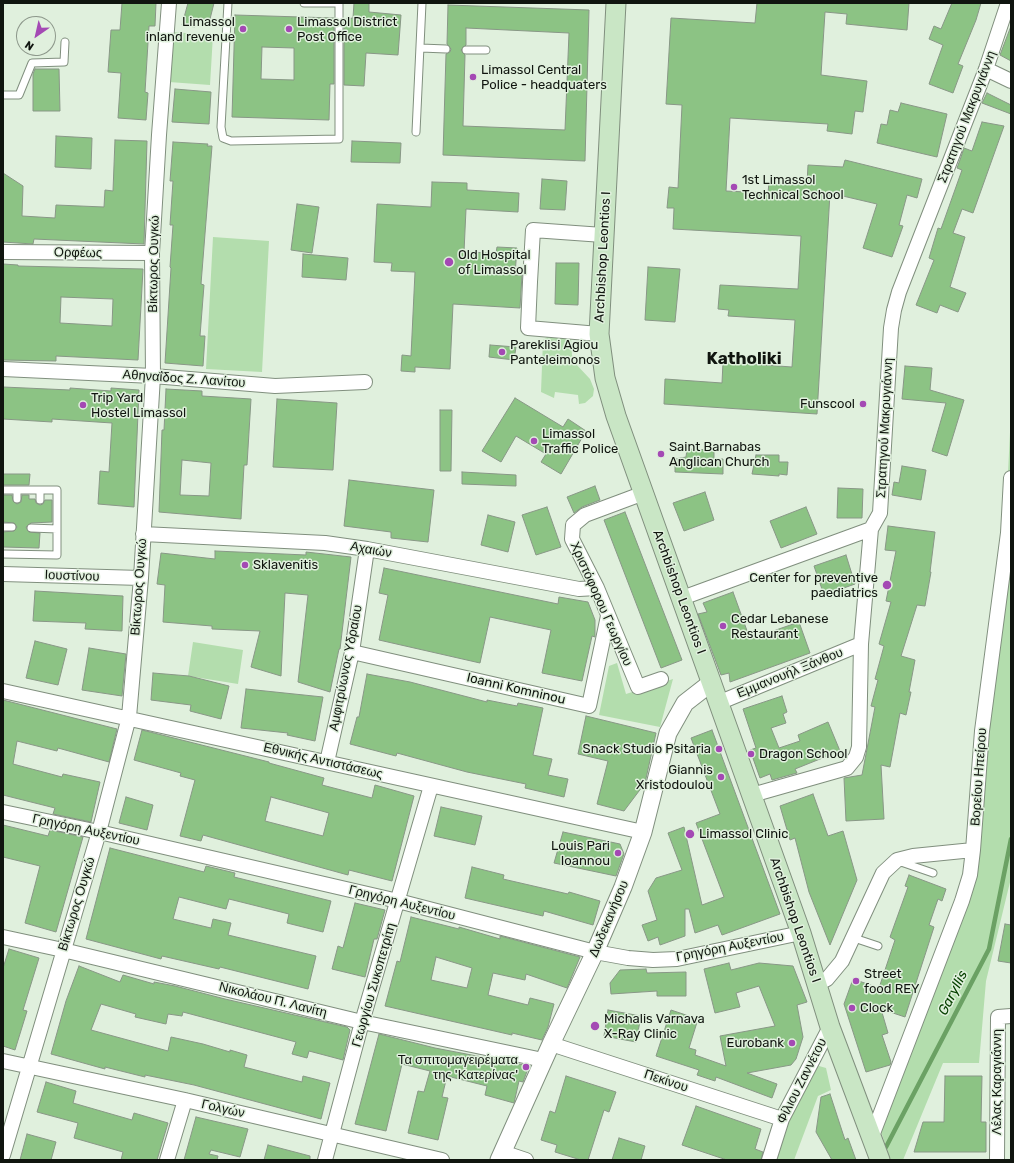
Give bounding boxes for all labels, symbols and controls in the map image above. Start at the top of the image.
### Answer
place label: Limassol inland revenue [146,14,235,45]
place label: Limassol District Post Office [297,14,397,45]
north arrow [16,16,56,56]
marker: Limassol inland revenue [238,24,248,34]
marker: Limassol District Post Office [284,24,294,34]
text: N [23,38,36,53]
street label: Στρατηγού Μακρυγιάννη [935,49,999,185]
place label: Limassol Central Police - headquaters [481,62,607,93]
marker: Limassol Central Police - headquaters [468,72,478,82]
place label: 1st Limassol Technical School [742,172,844,203]
marker: 1st Limassol Technical School [729,182,739,192]
street label: Archbishop Leontios I [592,191,614,323]
street label: Βίκτωρος Ουγκώ [145,215,163,313]
street label: Ορφέως [54,245,102,261]
place label: Old Hospital of Limassol [458,247,531,278]
marker: Old Hospital of Limassol [443,256,455,268]
place label: Pareklisi Agiou Panteleimonos [510,337,600,368]
marker: Pareklisi Agiou Panteleimonos [497,347,507,357]
district label: Katholiki [706,349,782,369]
street label: Στρατηγού Μακρυγιάννη [874,358,896,498]
street label: Αθηναΐδος Ζ. Λανίτου [122,367,246,391]
place label: Trip Yard Hostel Limassol [91,390,186,421]
place label: Funscool [800,396,855,412]
marker: Funscool [858,399,868,409]
marker: Trip Yard Hostel Limassol [78,400,88,410]
place label: Limassol Traffic Police [542,426,618,457]
marker: Limassol Traffic Police [529,436,539,446]
place label: Saint Barnabas Anglican Church [669,439,769,470]
marker: Saint Barnabas Anglican Church [656,449,666,459]
street label: Archbishop Leontios I [649,528,709,656]
street label: Βίκτωρος Ουγκώ [128,538,150,636]
street label: Αχαιών [349,539,393,561]
street label: Χριστόφορου Γεωργίου [567,540,635,668]
place label: Sklavenitis [253,557,318,573]
marker: Sklavenitis [240,560,250,570]
street label: Ιουστίνου [44,567,100,585]
place label: Center for preventive paediatrics [749,570,878,601]
marker: Center for preventive paediatrics [881,579,893,591]
street label: Αμφιτρύωνος Υδραίου [326,603,366,733]
place label: Cedar Lebanese Restaurant [731,611,828,642]
marker: Cedar Lebanese Restaurant [718,621,728,631]
street label: Εμμανουήλ Ξάνθου [735,645,845,701]
street label: Ioanni Komninou [465,670,567,708]
street label: Βορείου Ηπείρου [968,727,990,827]
street label: Εθνικής Αντιστάσεως [262,740,384,782]
place label: Snack Studio Psitaria [583,741,711,757]
marker: Snack Studio Psitaria [714,744,724,754]
place label: Dragon School [759,746,848,762]
marker: Dragon School [746,749,756,759]
place label: Giannis Xristodoulou [636,762,713,793]
marker: Giannis Xristodoulou [716,772,726,782]
street label: Γρηγόρη Αυξεντίου [31,811,141,849]
place label: Limassol Clinic [699,826,788,842]
marker: Limassol Clinic [684,828,696,840]
place label: Louis Pari Ioannou [551,838,610,869]
marker: Louis Pari Ioannou [613,848,623,858]
street label: Βίκτωρος Ουγκώ [55,855,99,953]
street label: Archbishop Leontios I [766,855,824,985]
street label: Δωδεκανήσου [586,878,632,960]
street label: Γρηγόρη Αυξεντίου [347,882,457,924]
street label: Γεωργίου Συκοπετρίτη [349,921,399,1049]
street label: Γρηγόρη Αυξεντίου [675,929,785,965]
place label: Street food REY [864,966,920,997]
water label: Garyllis [935,968,971,1018]
marker: Street food REY [851,976,861,986]
street label: Νικολάου Π. Λανίτη [217,979,329,1021]
place label: Clock [860,1000,893,1016]
marker: Clock [847,1003,857,1013]
place label: Michalis Varnava X-Ray Clinic [604,1011,705,1042]
marker: Michalis Varnava X-Ray Clinic [589,1020,601,1032]
street label: Λέλας Καραγιάννη [989,1029,1005,1135]
place label: Eurobank [727,1035,784,1051]
street label: Φίλιου Ζαννέτου [774,1036,830,1126]
marker: Eurobank [787,1038,797,1048]
place label: Τα σπιτομαγειρέματα της 'Κατερίνας' [398,1052,518,1083]
marker: Τα σπιτομαγειρέματα της 'Κατερίνας' [521,1062,531,1072]
street label: Πεκίνου [642,1067,690,1095]
street label: Γολγών [200,1096,246,1122]

